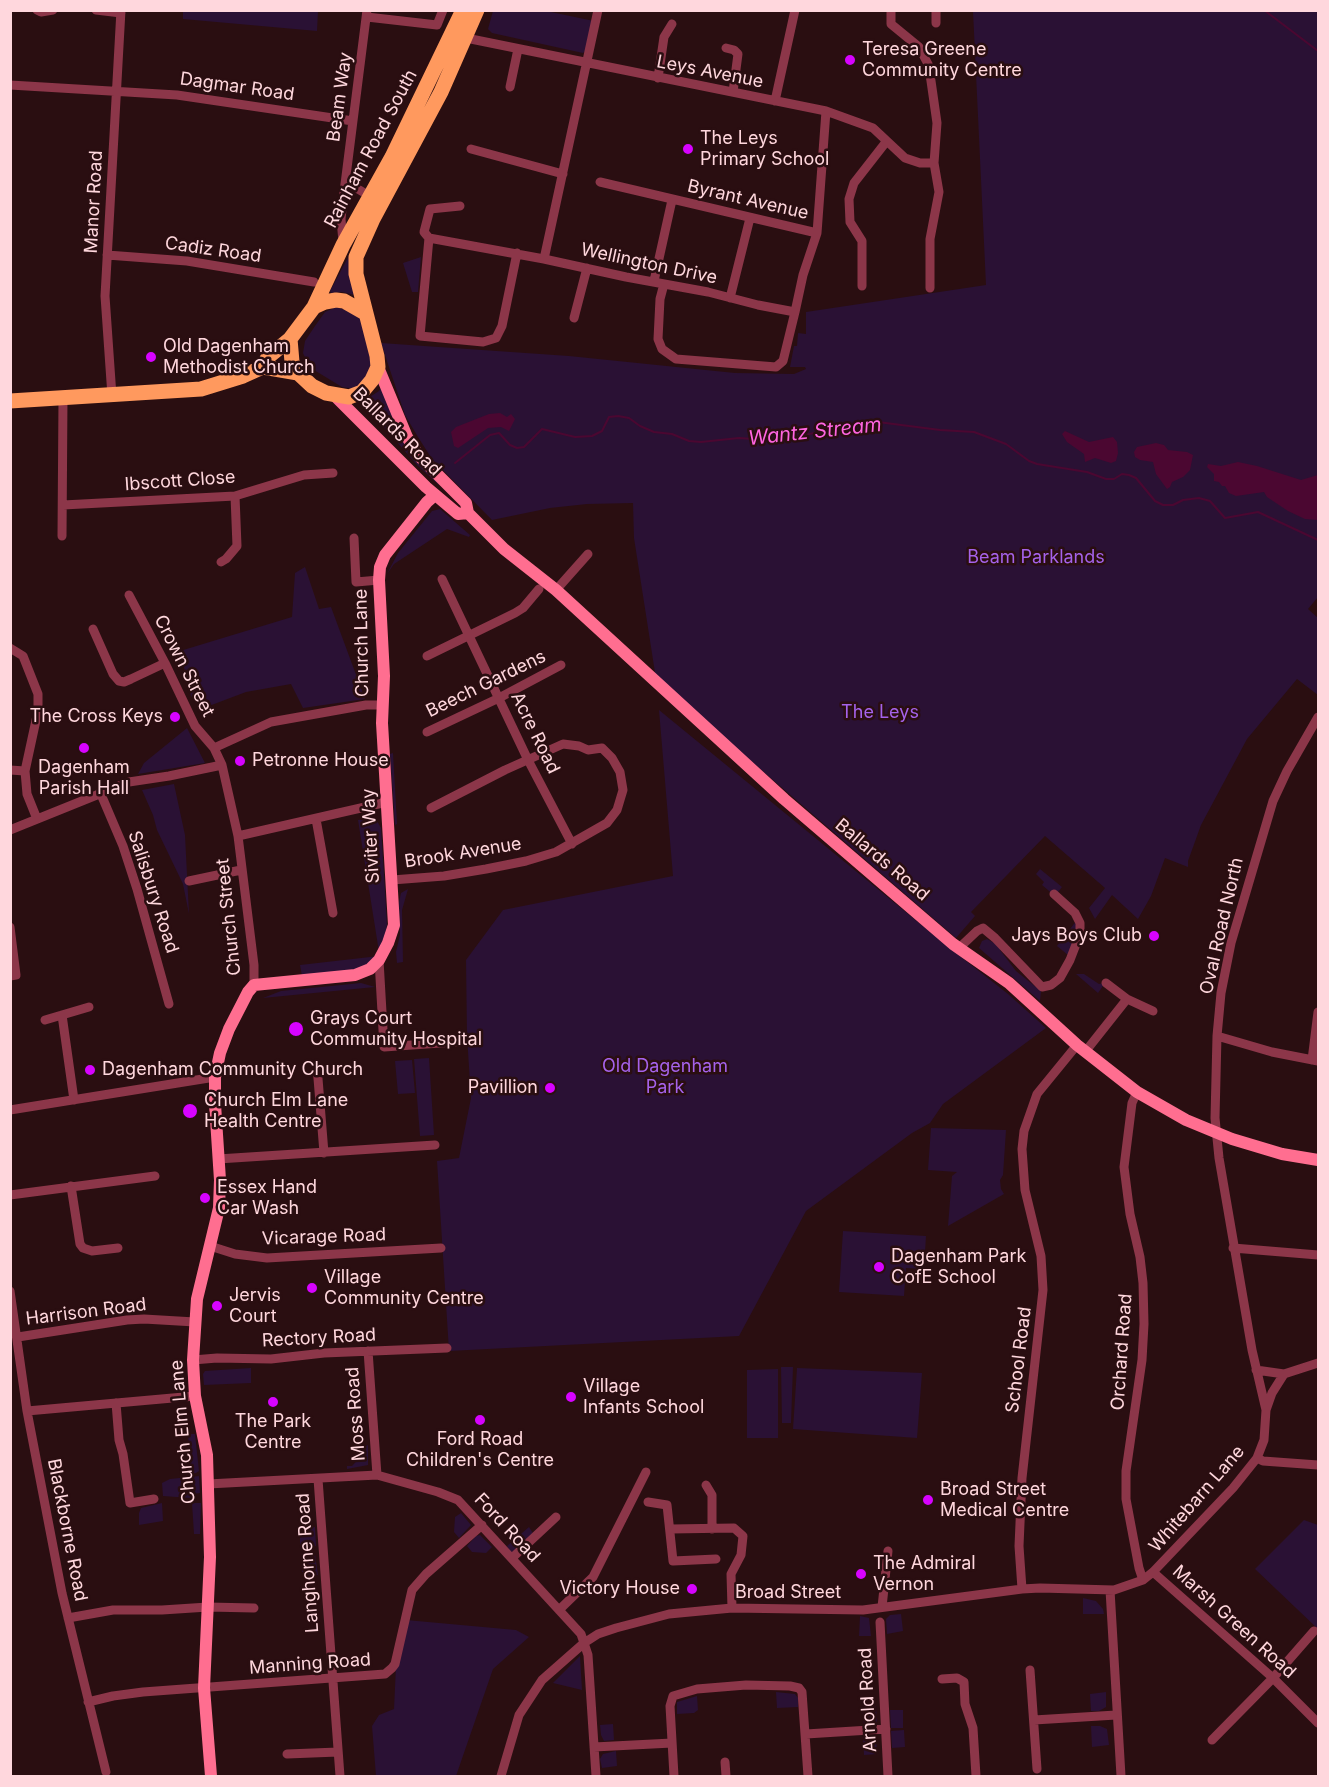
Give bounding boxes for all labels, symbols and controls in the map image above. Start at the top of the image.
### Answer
place label: Teresa Greene Community Centre [862,39,1022,82]
street label: Beam Way [323,51,357,143]
street label: Leys Avenue [655,51,765,93]
marker: Teresa Greene Community Centre [843,53,857,67]
street label: Rainham Road South [320,66,422,232]
street label: Dagmar Road [178,68,296,106]
place label: The Leys Primary School [700,128,829,170]
marker: The Leys Primary School [681,142,695,156]
street label: Manor Road [81,150,107,254]
street label: Byrant Avenue [685,176,811,224]
street label: Cadiz Road [163,233,263,267]
street label: Wellington Drive [579,239,719,289]
place label: Old Dagenham Methodist Church [163,336,315,378]
marker: Old Dagenham Methodist Church [144,350,158,364]
street label: Ballards Road [348,383,446,481]
water label: Wantz Stream [747,413,883,451]
street label: Ibscott Close [124,466,236,496]
park label: Beam Parklands [967,547,1105,569]
street label: Church Lane [350,589,374,697]
street label: Crown Street [149,612,219,720]
street label: Beech Gardens [423,646,549,722]
street label: Acre Road [506,689,564,777]
park label: The Leys [841,702,919,724]
place label: The Cross Keys [30,706,163,728]
marker: The Cross Keys [168,710,182,724]
marker: Dagenham Parish Hall [77,741,91,755]
place label: Petronne House [252,750,389,772]
marker: Petronne House [233,754,247,768]
place label: Dagenham Parish Hall [38,757,130,800]
street label: Siviter Way [358,788,384,884]
street label: Ballards Road [831,814,933,906]
street label: Salisbury Road [123,828,183,956]
street label: Brook Avenue [403,833,523,873]
street label: Oval Road North [1196,855,1248,997]
street label: Church Street [212,857,246,977]
place label: Jays Boys Club [1011,925,1142,947]
marker: Jays Boys Club [1147,929,1161,943]
place label: Grays Court Community Hospital [310,1008,482,1050]
marker: Grays Court Community Hospital [287,1020,305,1038]
park label: Old Dagenham Park [602,1056,728,1098]
place label: Dagenham Community Church [102,1059,363,1081]
marker: Dagenham Community Church [83,1063,97,1077]
place label: Pavillion [468,1077,538,1099]
marker: Pavillion [543,1081,557,1095]
place label: Church Elm Lane Health Centre [204,1090,348,1132]
marker: Church Elm Lane Health Centre [181,1102,199,1120]
place label: Essex Hand Car Wash [217,1177,317,1220]
marker: Essex Hand Car Wash [198,1191,212,1205]
street label: Vicarage Road [262,1224,386,1250]
place label: Dagenham Park CofE School [891,1246,1026,1288]
marker: Dagenham Park CofE School [872,1260,886,1274]
place label: Village Community Centre [324,1267,484,1310]
marker: Village Community Centre [305,1281,319,1295]
place label: Jervis Court [229,1285,281,1328]
street label: Orchard Road [1107,1293,1137,1411]
street label: Harrison Road [24,1294,148,1330]
marker: Jervis Court [210,1299,224,1313]
street label: School Road [1002,1306,1036,1414]
street label: Rectory Road [261,1324,377,1352]
street label: Church Elm Lane [166,1359,200,1505]
street label: Moss Road [342,1366,370,1462]
place label: Village Infants School [583,1376,704,1418]
marker: Village Infants School [564,1390,578,1404]
marker: The Park Centre [266,1395,280,1409]
place label: The Park Centre [235,1411,311,1454]
marker: Ford Road Children's Centre [473,1413,487,1427]
place label: Ford Road Children's Centre [406,1429,554,1472]
street label: Whitebarn Lane [1145,1441,1249,1557]
street label: Blackborne Road [43,1457,91,1603]
place label: Broad Street Medical Centre [940,1479,1069,1522]
street label: Ford Road [470,1489,544,1567]
street label: Langhorne Road [292,1492,324,1634]
marker: Broad Street Medical Centre [921,1493,935,1507]
place label: The Admiral Vernon [873,1553,976,1596]
street label: Marsh Green Road [1168,1561,1300,1683]
marker: The Admiral Vernon [854,1567,868,1581]
place label: Victory House [559,1578,680,1600]
marker: Victory House [685,1582,699,1596]
street label: Broad Street [735,1582,841,1604]
street label: Arnold Road [854,1647,882,1753]
street label: Manning Road [248,1649,372,1679]

